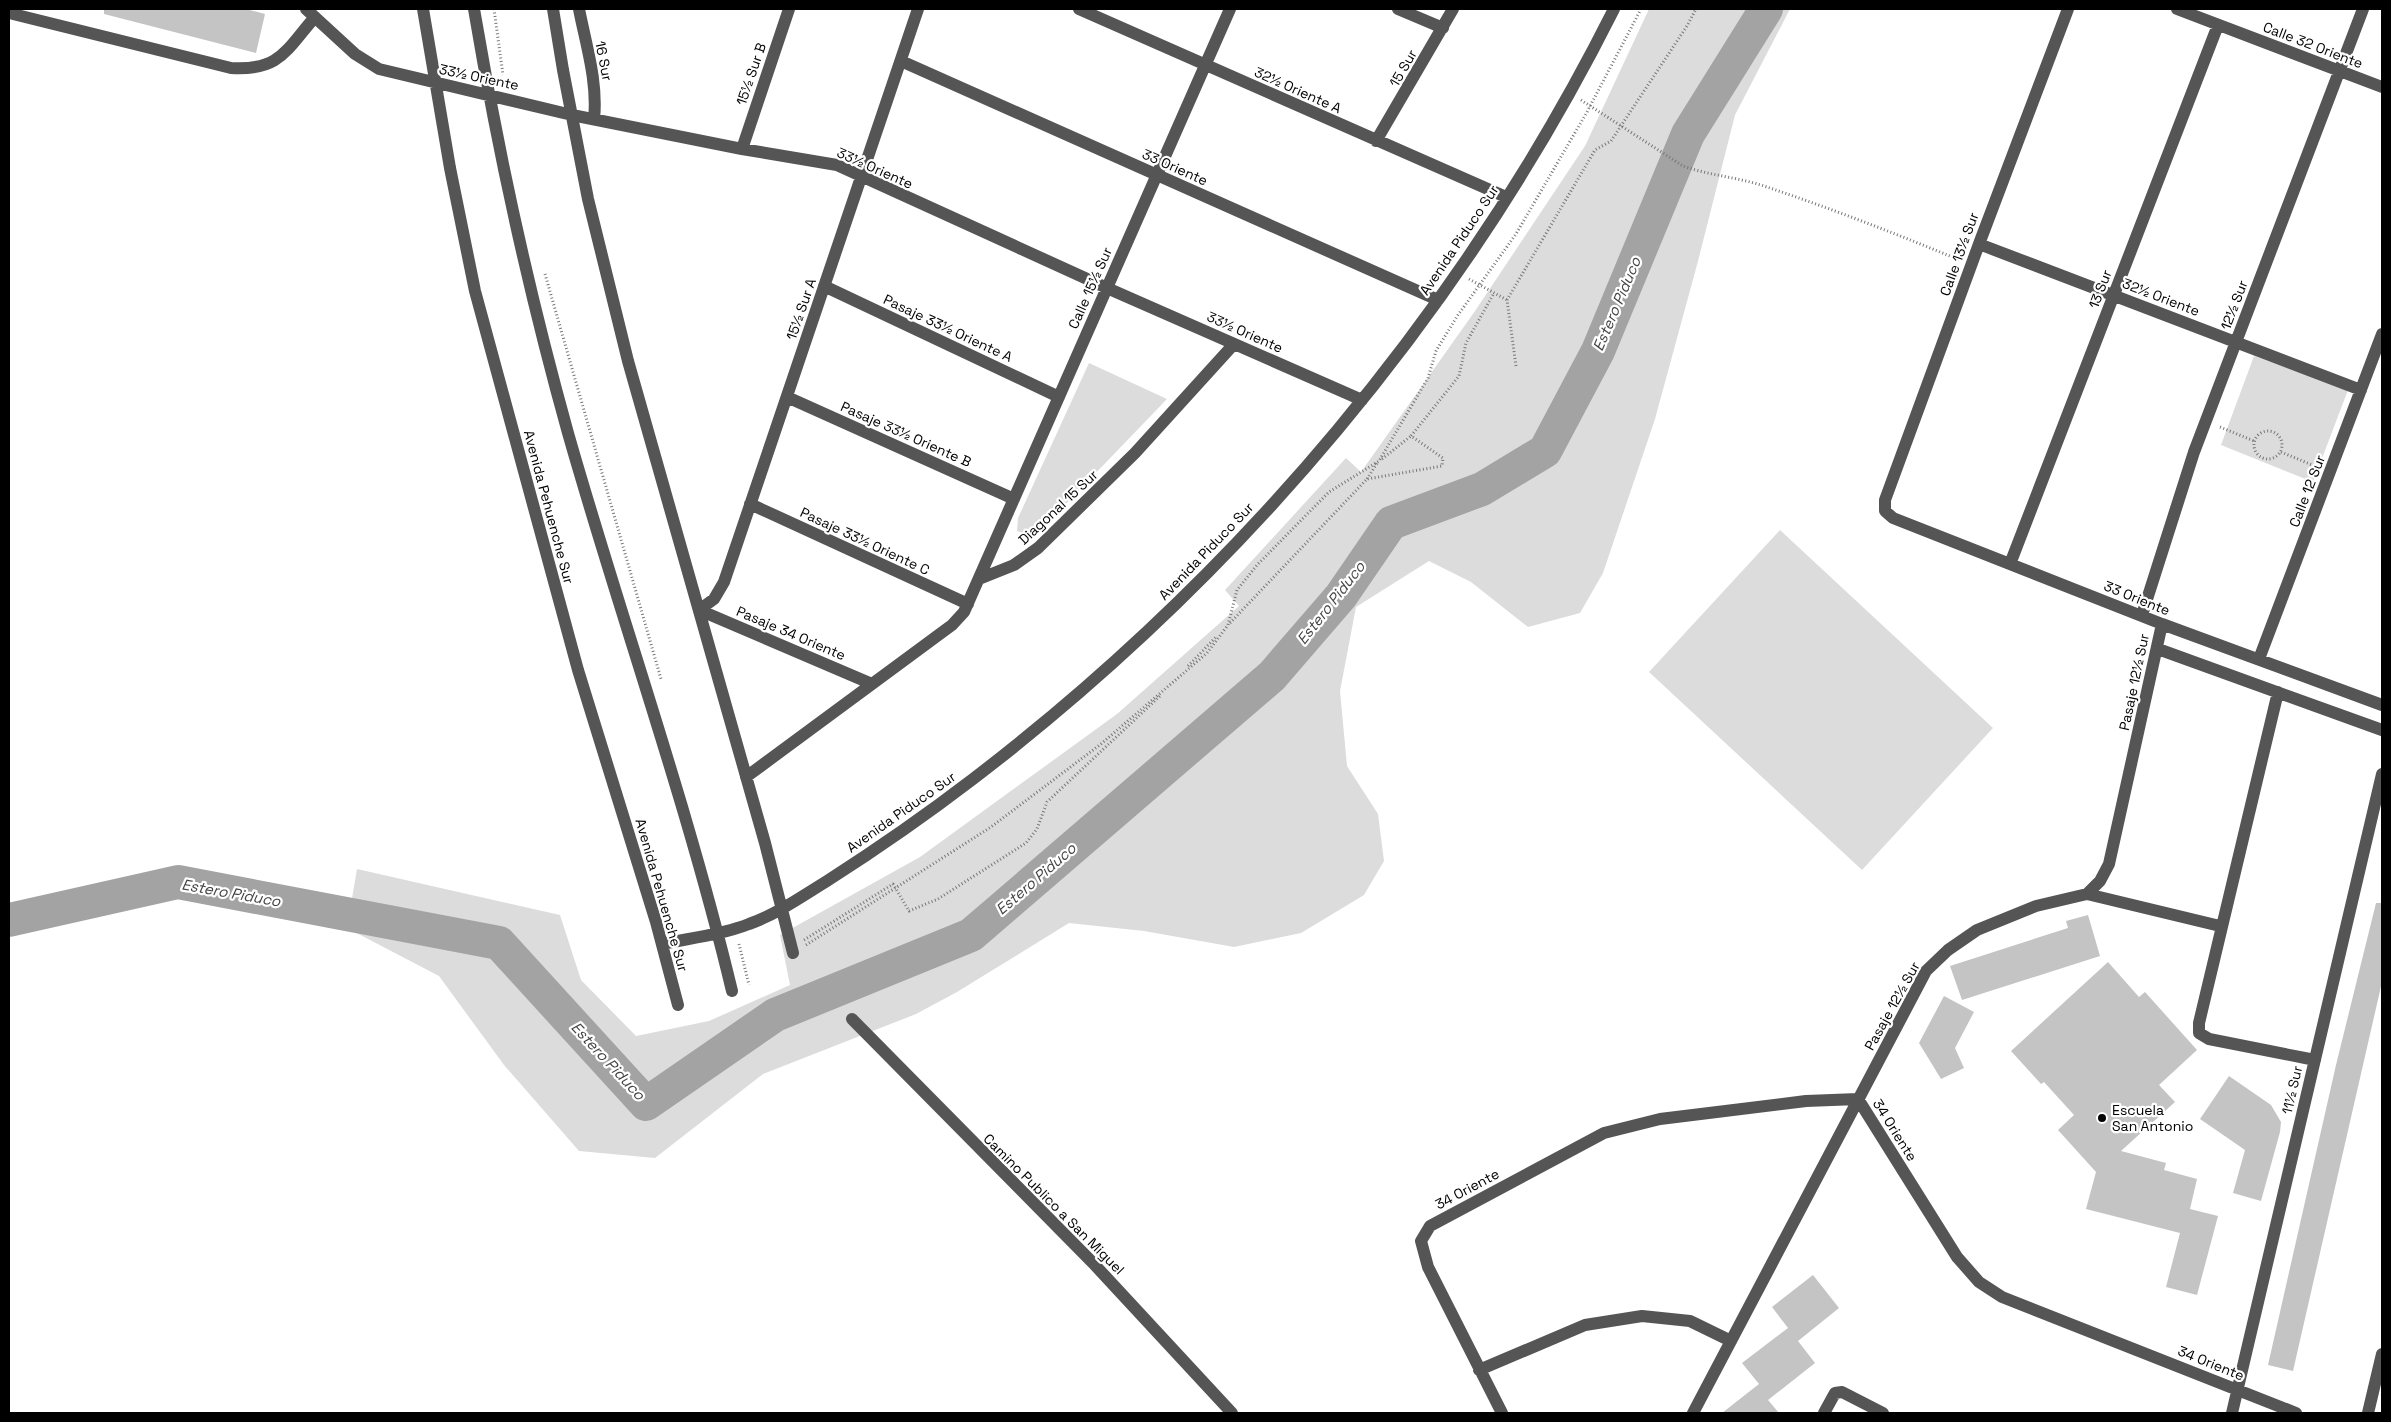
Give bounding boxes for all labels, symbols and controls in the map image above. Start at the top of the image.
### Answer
street label: Calle 32 Oriente [2261,18,2365,72]
street label: 16 Sur [591,39,617,83]
street label: 15½ Sur B [732,41,770,107]
street label: 15 Sur [1385,46,1421,90]
street label: 33½ Oriente [437,60,521,94]
street label: 32½ Oriente A [1252,63,1345,117]
street label: 33½ Oriente [834,143,916,193]
street label: 33 Oriente [1139,145,1211,189]
street label: Avenida Piduco Sur [1415,181,1503,299]
street label: Calle 13½ Sur [1936,210,1982,298]
street label: Calle 15½ Sur [1064,244,1116,332]
water label: Estero Piduco [1588,253,1645,354]
street label: 13 Sur [2084,267,2116,311]
street label: 32½ Oriente [2120,274,2202,320]
street label: 15½ Sur A [782,276,820,342]
street label: 12½ Sur [2216,278,2252,332]
street label: Pasaje 33½ Oriente A [881,290,1016,366]
street label: 33½ Oriente [1204,307,1286,357]
street label: Pasaje 33½ Oriente B [838,397,974,471]
street label: Avenida Pehuenche Sur [520,428,578,586]
street label: Calle 12 Sur [2285,452,2329,530]
street label: Diagonal 15 Sur [1015,466,1101,548]
street label: Avenida Piduco Sur [1155,498,1257,604]
street label: Pasaje 33½ Oriente C [797,503,933,579]
water label: Estero Piduco [1292,557,1369,648]
street label: 33 Oriente [2101,577,2173,619]
street label: Pasaje 34 Oriente [734,602,848,664]
street label: Pasaje 12½ Sur [2115,632,2153,732]
street label: Avenida Piduco Sur [843,768,959,856]
street label: Avenida Pehuenche Sur [632,816,692,974]
water label: Estero Piduco [992,838,1080,919]
water label: Estero Piduco [180,874,283,911]
street label: Pasaje 12½ Sur [1860,958,1924,1054]
water label: Estero Piduco [567,1018,650,1104]
street label: 11½ Sur [2278,1064,2306,1116]
street label: 34 Oriente [1869,1096,1921,1164]
place label: Escuela San Antonio [2112,1101,2193,1135]
marker: Escuela San Antonio [2096,1112,2108,1124]
street label: Camino Publico a San Miguel [980,1130,1128,1278]
street label: 34 Oriente [1432,1165,1502,1213]
street label: 34 Oriente [2175,1342,2247,1384]

